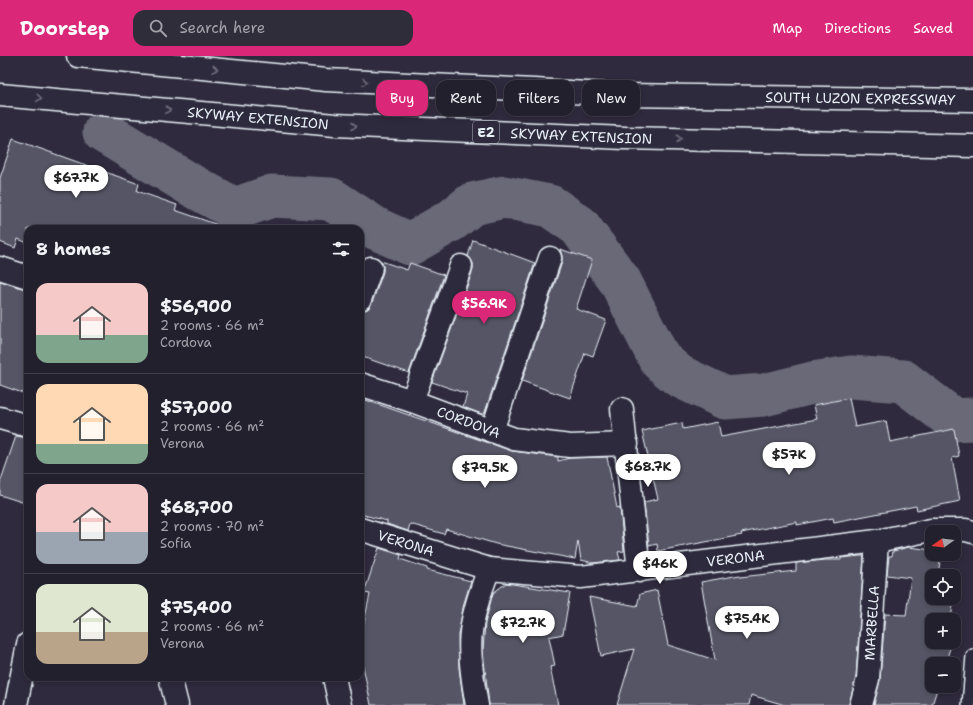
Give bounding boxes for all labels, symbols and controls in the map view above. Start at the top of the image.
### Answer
search box [133,10,413,46]
text: Doorstep [20,16,109,41]
icon: search [147,17,169,39]
text: Search here [179,18,265,38]
text: Map [773,19,803,37]
text: Directions [825,19,891,37]
text: Saved [913,19,953,37]
one-way arrow [212,64,218,73]
one-way arrow [362,77,368,86]
chip: Buy [376,80,428,116]
chip: Rent [436,80,496,116]
chip: Filters [504,80,574,116]
chip: New [582,80,640,116]
street label: SOUTH LUZON EXPRESSWAY [765,88,956,109]
one-way arrow [36,94,42,103]
street label: SKYWAY EXTENSION [187,103,329,133]
one-way arrow [165,105,171,114]
road number: E2 [473,121,499,143]
one-way arrow [351,122,357,130]
street label: SKYWAY EXTENSION [510,124,652,148]
one-way arrow [676,135,682,143]
pin: $67.7K [43,165,109,199]
text: $67.7K [53,169,99,186]
text: 8 homes [36,238,111,260]
icon: filters [330,238,352,260]
pin: $56.9K [451,291,517,325]
text: $56,900 [160,295,232,317]
text: $56.9K [461,295,507,312]
icon: home [68,299,116,347]
text: 2 rooms · 66 m² [160,317,264,334]
text: Cordova [160,334,212,351]
text: $57,000 [160,396,232,418]
icon: home [68,400,116,448]
street label: CORDOVA [434,402,503,442]
text: 2 rooms · 66 m² [160,418,264,435]
text: Verona [160,435,204,452]
pin: $57K [765,442,813,476]
text: $57K [772,446,806,463]
pin: $68.7K [615,454,681,488]
pin: $79.5K [452,455,518,489]
text: $68.7K [625,458,671,475]
text: $79.5K [461,459,509,476]
text: $68,700 [160,496,233,518]
icon: home [68,500,116,548]
text: 2 rooms · 70 m² [160,518,264,535]
north arrow [925,525,961,561]
map controls [925,525,961,693]
street label: VERONA [375,526,436,560]
text: Sofia [160,535,191,552]
street label: VERONA [705,546,766,571]
pin: $46K [636,551,684,585]
text: $46K [642,555,678,572]
button: locate [925,569,961,605]
street label: MARBELLA [860,585,883,661]
text: $75,400 [160,596,232,618]
icon: home [68,600,116,648]
pin: $75.4K [714,606,780,640]
pin: $72.7K [490,610,556,644]
text: $75.4K [724,610,770,627]
button: + [925,613,961,649]
text: $72.7K [500,614,546,631]
text: 2 rooms · 66 m² [160,618,264,635]
text: Verona [160,635,204,652]
button: − [925,657,961,693]

